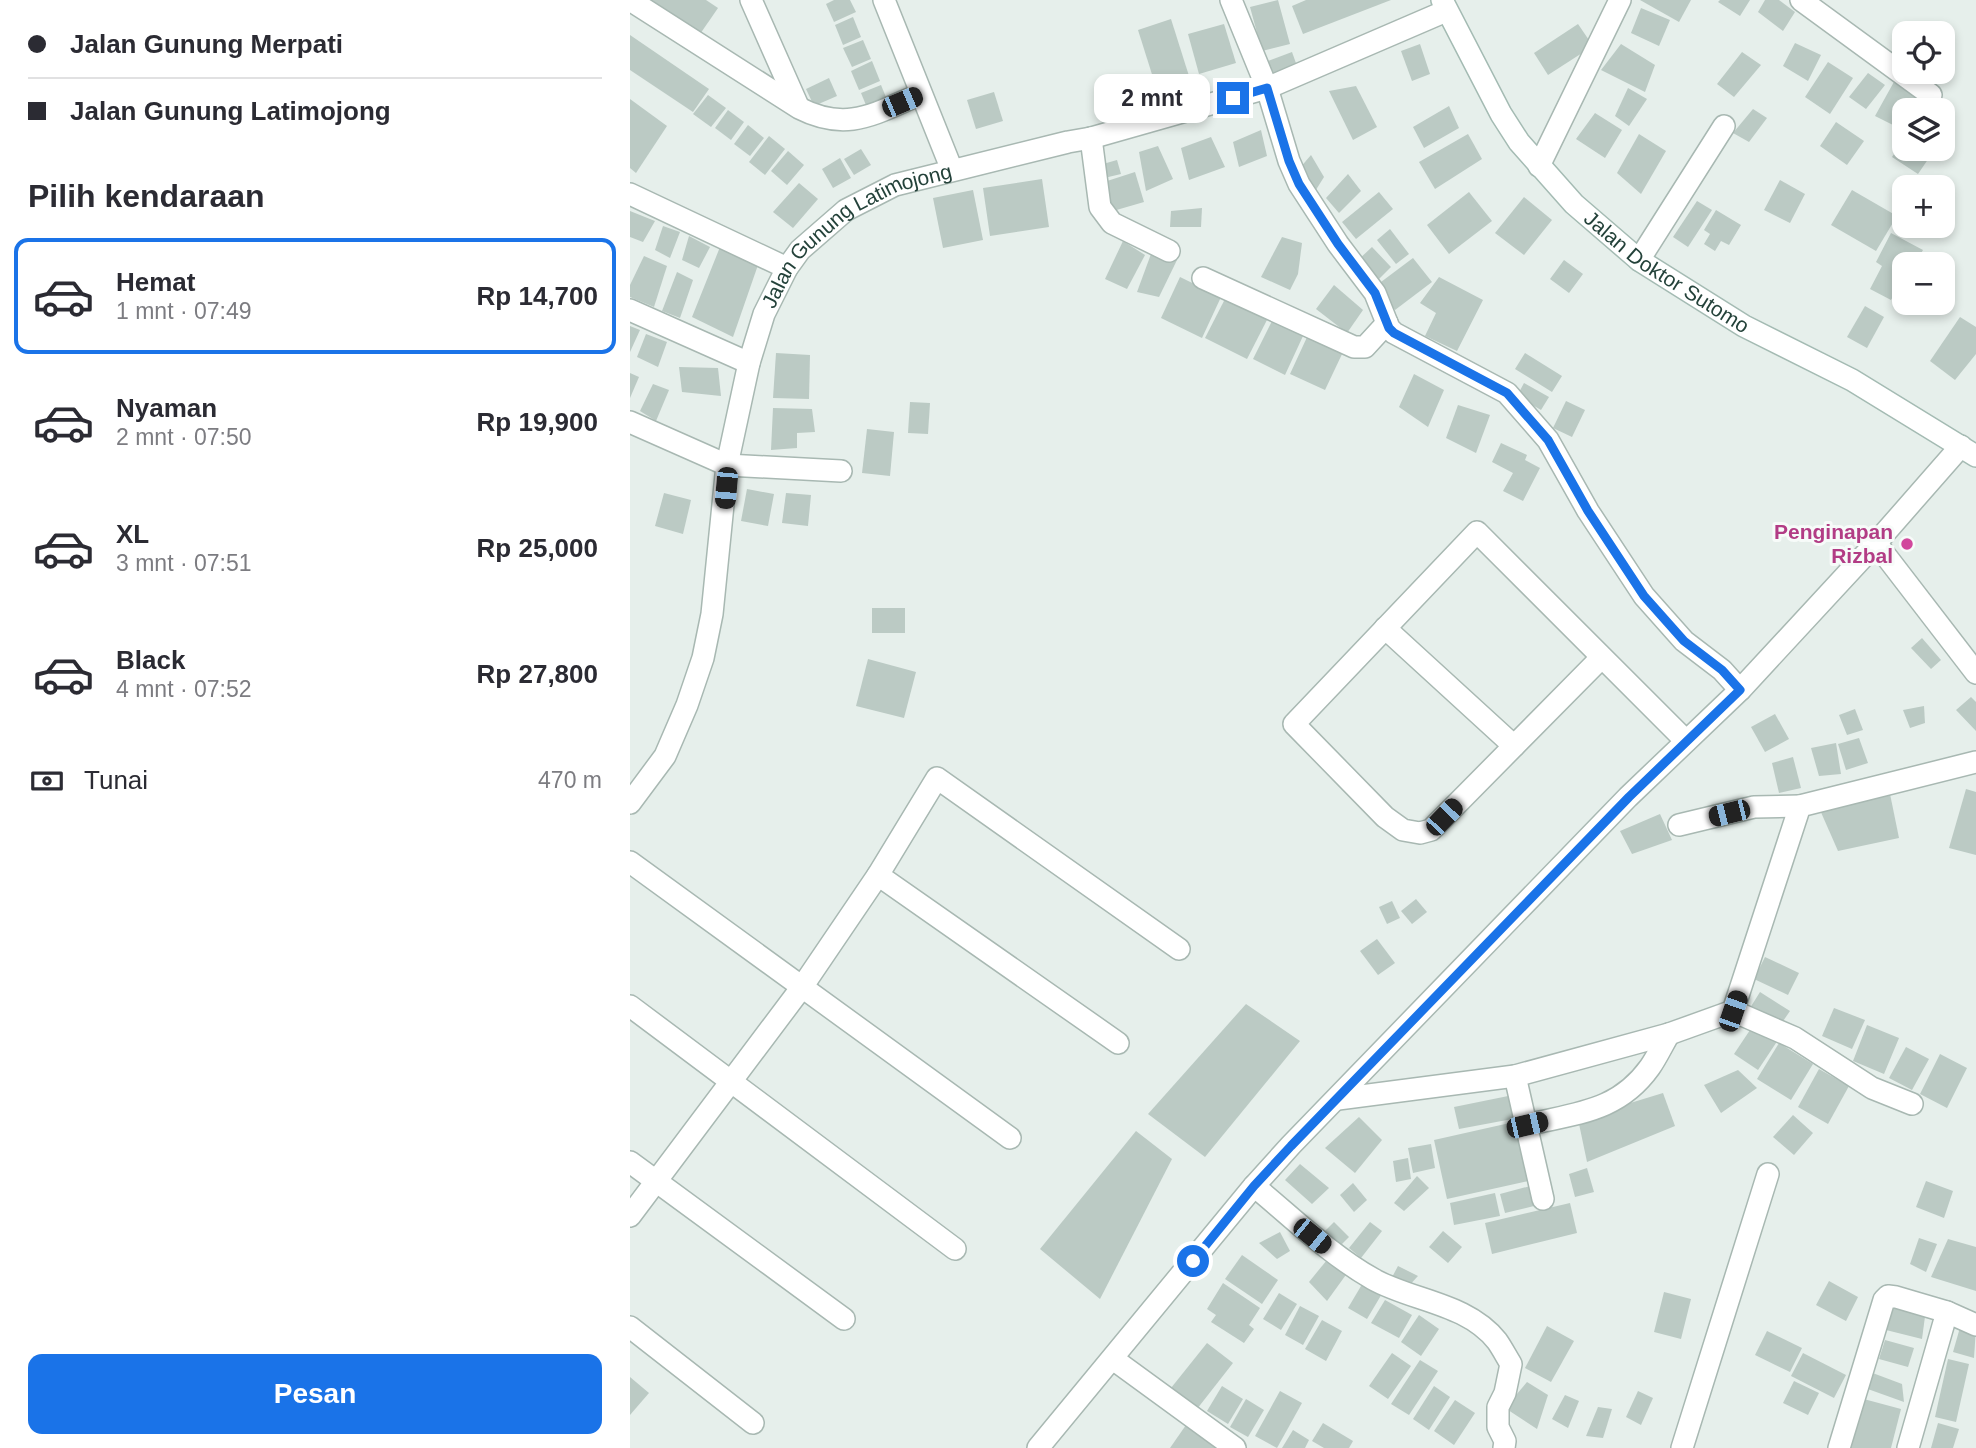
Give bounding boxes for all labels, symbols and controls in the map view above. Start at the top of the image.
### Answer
map controls [1892,21,1955,315]
button: locate [1892,21,1955,84]
text: Jalan Gunung Merpati [70,29,343,59]
callout: 2 mnt [1093,74,1208,122]
route end [1217,82,1249,114]
car [879,84,926,120]
text: 2 mnt [1121,85,1183,111]
text: Jalan Gunung Latimojong [70,96,391,126]
button: layers [1892,98,1955,161]
street label: Jalan Gunung Latimojong [757,159,954,312]
button: + [1892,175,1955,238]
text: Pilih kendaraan [28,178,265,214]
street label: Jalan Doktor Sutomo [1580,206,1754,337]
button: − [1892,252,1955,315]
icon: car [32,265,95,328]
text: Hemat [116,267,195,297]
text: Rp 14,700 [477,281,598,311]
text: 1 mnt · 07:49 [116,298,252,324]
icon: car [32,391,95,454]
text: Nyaman [116,393,217,423]
text: Rp 19,900 [477,407,598,437]
text: 2 mnt · 07:50 [116,424,252,450]
car [714,466,739,510]
icon: car [32,517,95,580]
text: XL [116,519,149,549]
place label: Penginapan Rizbal [1774,520,1893,567]
text: Rp 25,000 [477,533,598,563]
marker: Penginapan Rizbal [1899,536,1915,552]
text: 3 mnt · 07:51 [116,550,252,576]
icon: car [32,643,95,706]
text: Black [116,645,185,675]
text: Rp 27,800 [477,659,598,689]
text: 4 mnt · 07:52 [116,676,252,702]
icon: cash [28,762,66,800]
text: Tunai [84,765,148,795]
text: 470 m [538,767,602,793]
car [1422,795,1467,839]
car [1707,798,1752,828]
car [1717,988,1750,1034]
car [1505,1110,1550,1140]
car [1290,1215,1335,1257]
route start [1177,1245,1209,1277]
button: Pesan [28,1354,602,1434]

